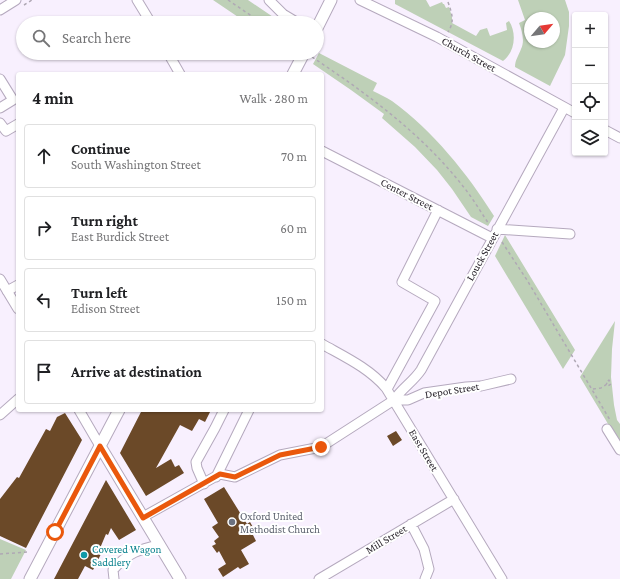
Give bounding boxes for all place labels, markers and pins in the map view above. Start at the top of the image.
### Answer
place label: Oxford United Methodist Church [240,510,320,535]
marker: Oxford United Methodist Church [227,517,237,527]
place label: Covered Wagon Saddlery [92,543,161,569]
marker: Covered Wagon Saddlery [79,550,89,560]

